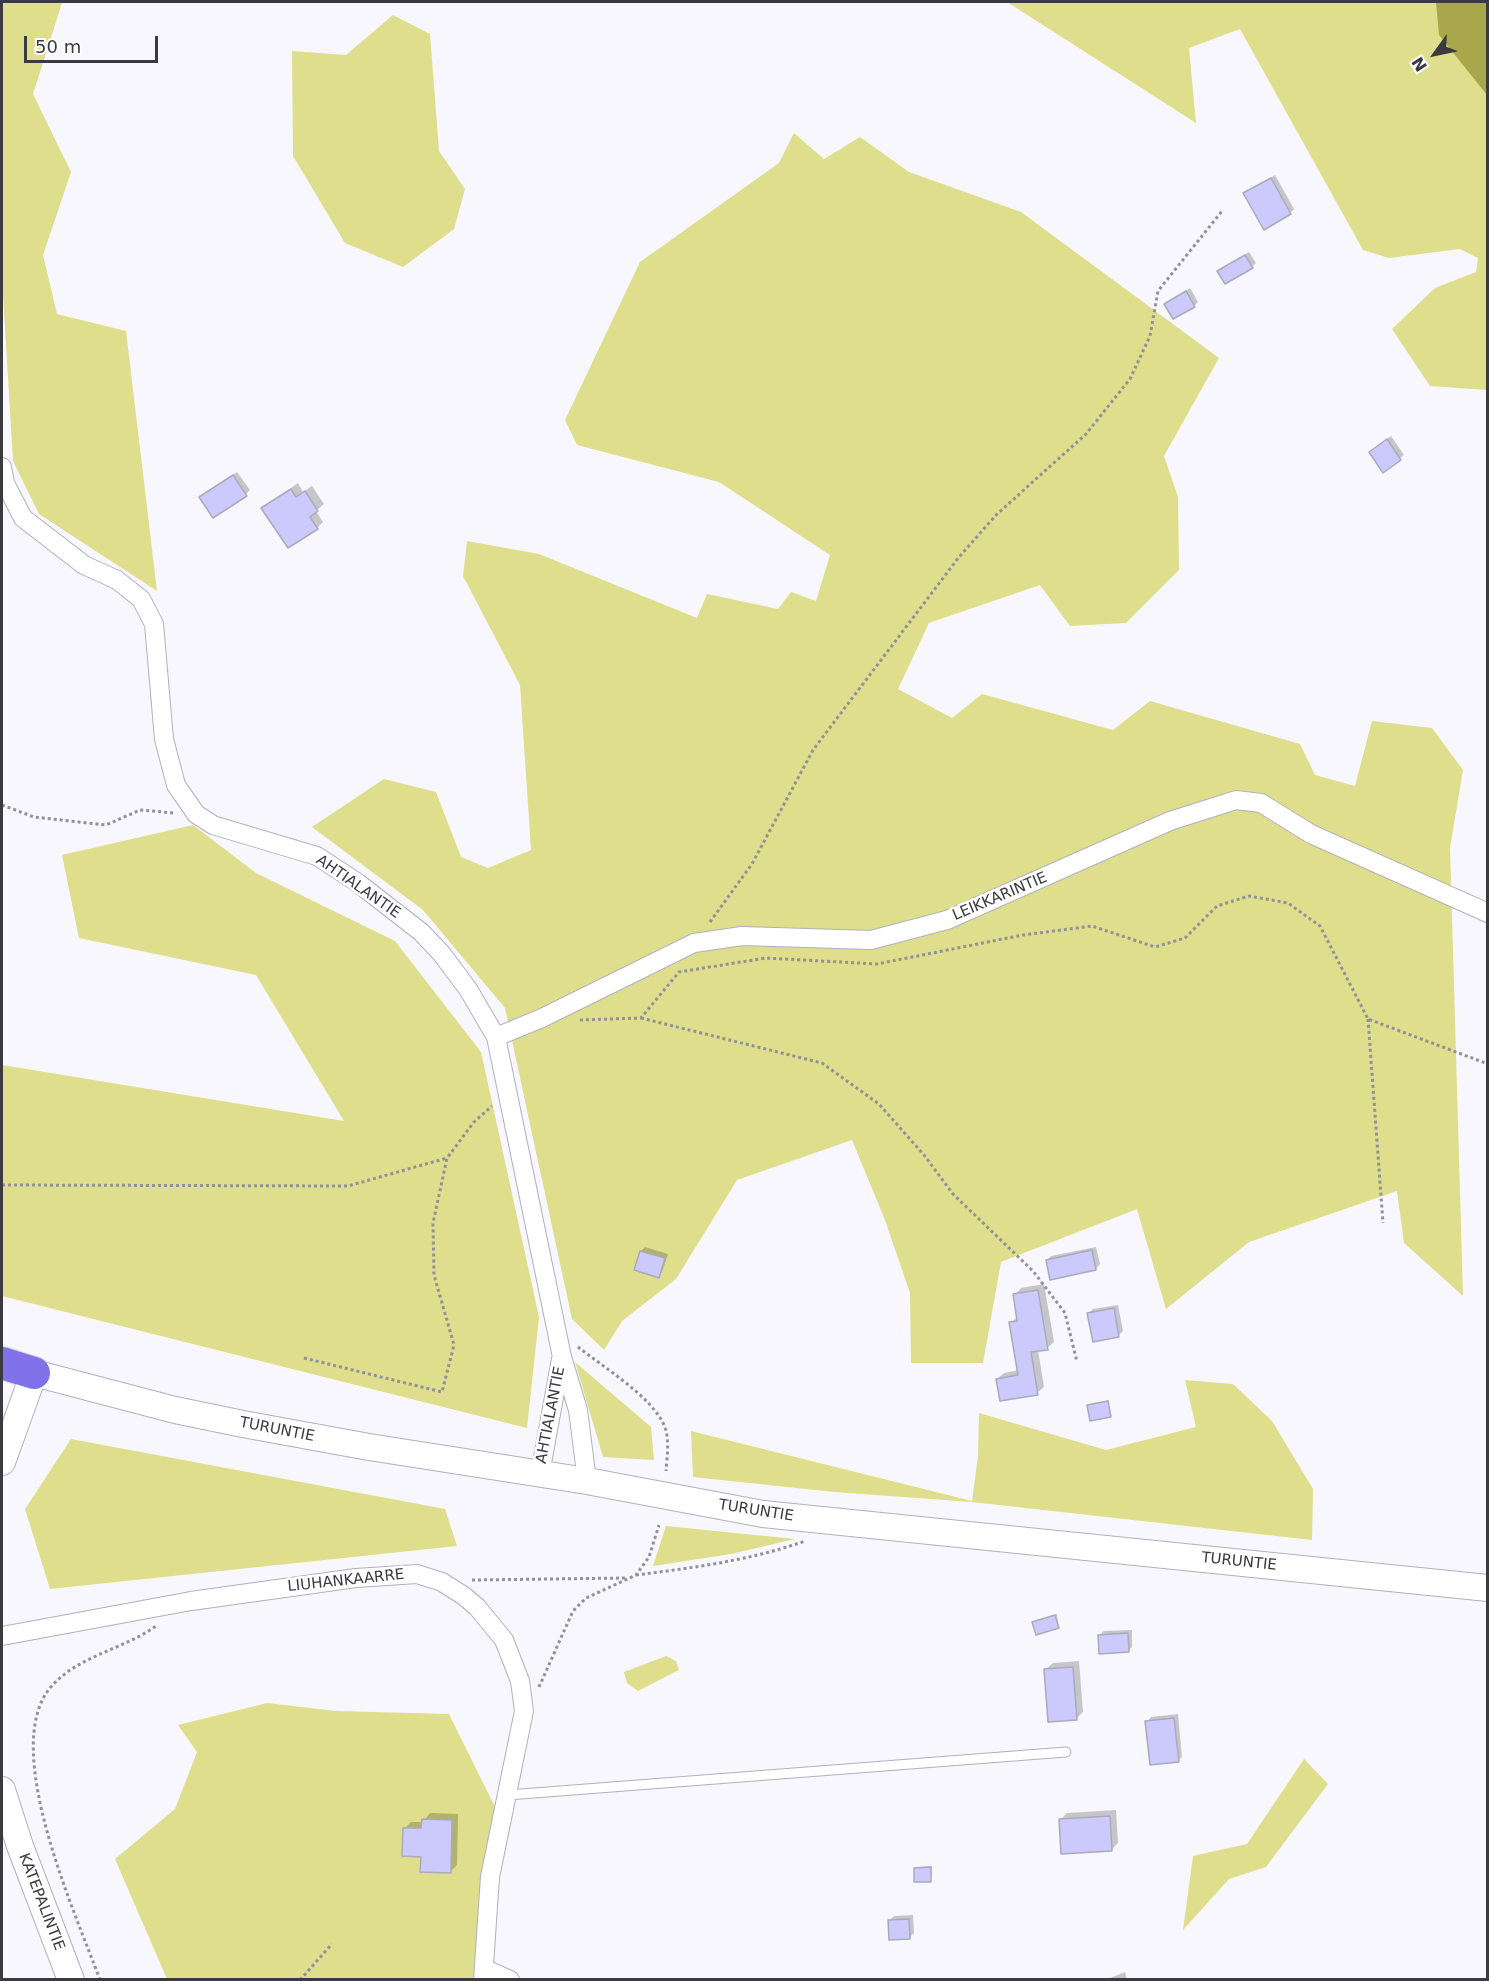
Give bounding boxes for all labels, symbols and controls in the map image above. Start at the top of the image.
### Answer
scale bar [27,24,160,62]
north arrow [1405,24,1465,84]
text: 50 m [35,36,81,57]
text: N [1408,53,1431,75]
street label: AHTIALANTIE [312,851,404,923]
street label: LEIKKARINTIE [950,869,1050,925]
street label: AHTIALANTIE [533,1365,569,1465]
street label: TURUNTIE [238,1414,316,1446]
street label: TURUNTIE [717,1496,795,1526]
street label: TURUNTIE [1200,1549,1278,1575]
street label: LIUHANKAARRE [287,1566,405,1596]
street label: KATEPALINTIE [14,1851,68,1953]

